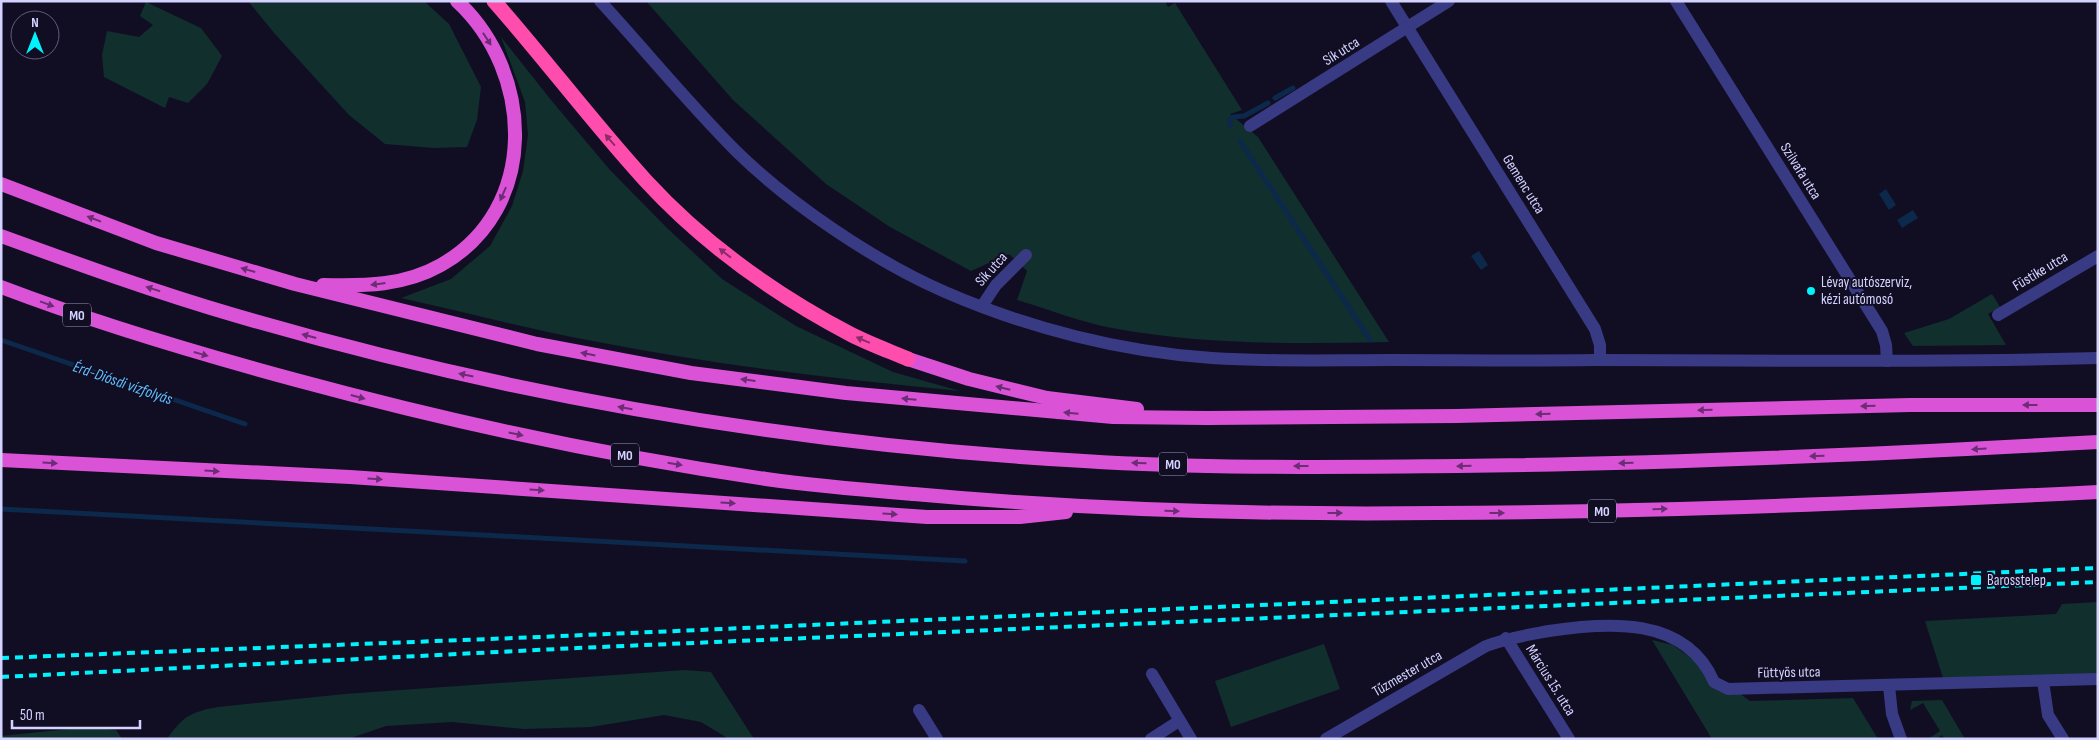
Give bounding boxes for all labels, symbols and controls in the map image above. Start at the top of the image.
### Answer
north arrow [10,10,60,60]
text: N [31,14,39,31]
one-way arrow [483,32,492,46]
street label: Sík utca [1319,33,1363,70]
one-way arrow [604,134,616,146]
street label: Szilvafa utca [1776,139,1826,203]
street label: Gemenc utca [1498,151,1549,218]
one-way arrow [499,187,507,201]
one-way arrow [86,215,101,223]
street label: Füstike utca [2009,247,2071,295]
one-way arrow [719,248,732,259]
street label: Sík utca [971,248,1012,290]
one-way arrow [241,266,256,274]
place label: Lévay autószerviz, kézi autómosó [1821,273,1912,309]
one-way arrow [370,281,386,289]
one-way arrow [145,285,160,293]
marker: Lévay autószerviz, kézi autómosó [1805,285,1817,297]
one-way arrow [40,300,55,308]
road number: M0 [63,304,91,326]
one-way arrow [301,331,316,339]
one-way arrow [856,335,870,343]
one-way arrow [579,349,595,357]
one-way arrow [193,350,208,358]
water label: Érd-Diósdi vízfolyás [70,358,175,409]
one-way arrow [459,371,474,379]
one-way arrow [739,376,755,384]
one-way arrow [996,384,1011,392]
one-way arrow [350,393,365,401]
one-way arrow [901,395,917,403]
one-way arrow [2022,401,2038,409]
one-way arrow [1859,402,1875,410]
one-way arrow [617,403,633,411]
one-way arrow [1697,406,1713,414]
one-way arrow [1063,409,1079,417]
one-way arrow [1535,410,1551,418]
one-way arrow [508,430,523,438]
road number: M0 [611,444,639,466]
one-way arrow [1971,446,1987,454]
road number: M0 [1159,452,1187,476]
one-way arrow [1809,453,1825,461]
one-way arrow [1130,459,1146,467]
one-way arrow [1618,459,1634,467]
one-way arrow [42,460,58,468]
one-way arrow [668,461,684,469]
one-way arrow [1293,462,1309,470]
one-way arrow [1455,462,1471,470]
one-way arrow [204,467,220,475]
one-way arrow [367,475,383,483]
one-way arrow [529,486,545,494]
one-way arrow [720,499,736,507]
road number: M0 [1588,500,1616,522]
one-way arrow [1652,505,1668,513]
one-way arrow [1164,507,1180,515]
one-way arrow [1489,509,1505,517]
one-way arrow [1327,510,1343,518]
one-way arrow [882,511,898,519]
place label: Barosstelep [1987,571,2046,590]
marker: Barosstelep [1969,573,1983,587]
street label: Március 15. utca [1521,641,1580,720]
street label: Tűzmester utca [1369,646,1446,701]
street label: Füttyös utca [1757,662,1821,683]
scale bar [12,698,140,730]
text: 50 m [20,706,45,725]

